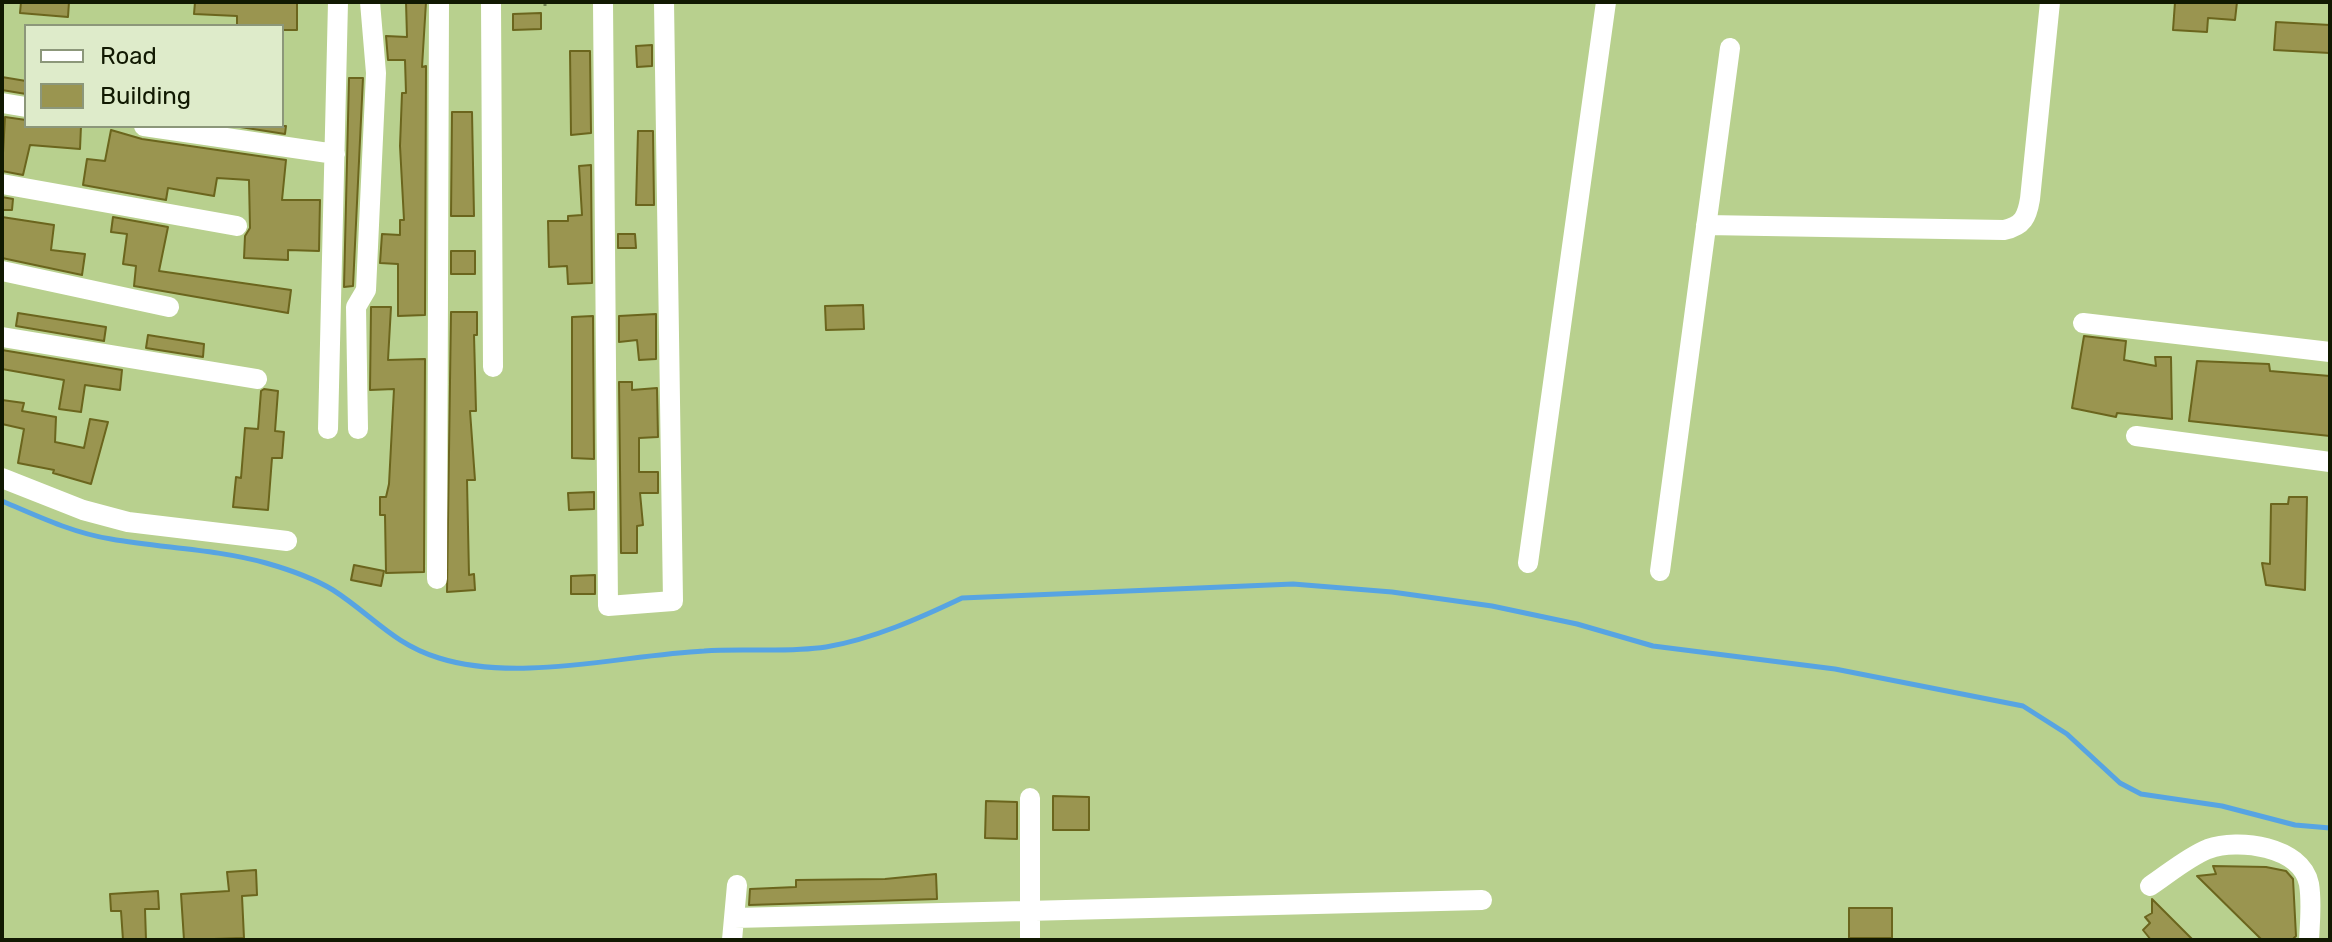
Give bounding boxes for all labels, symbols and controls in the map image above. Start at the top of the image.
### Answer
legend [24,24,284,128]
text: Road [100,42,157,70]
text: Building [100,82,191,110]

